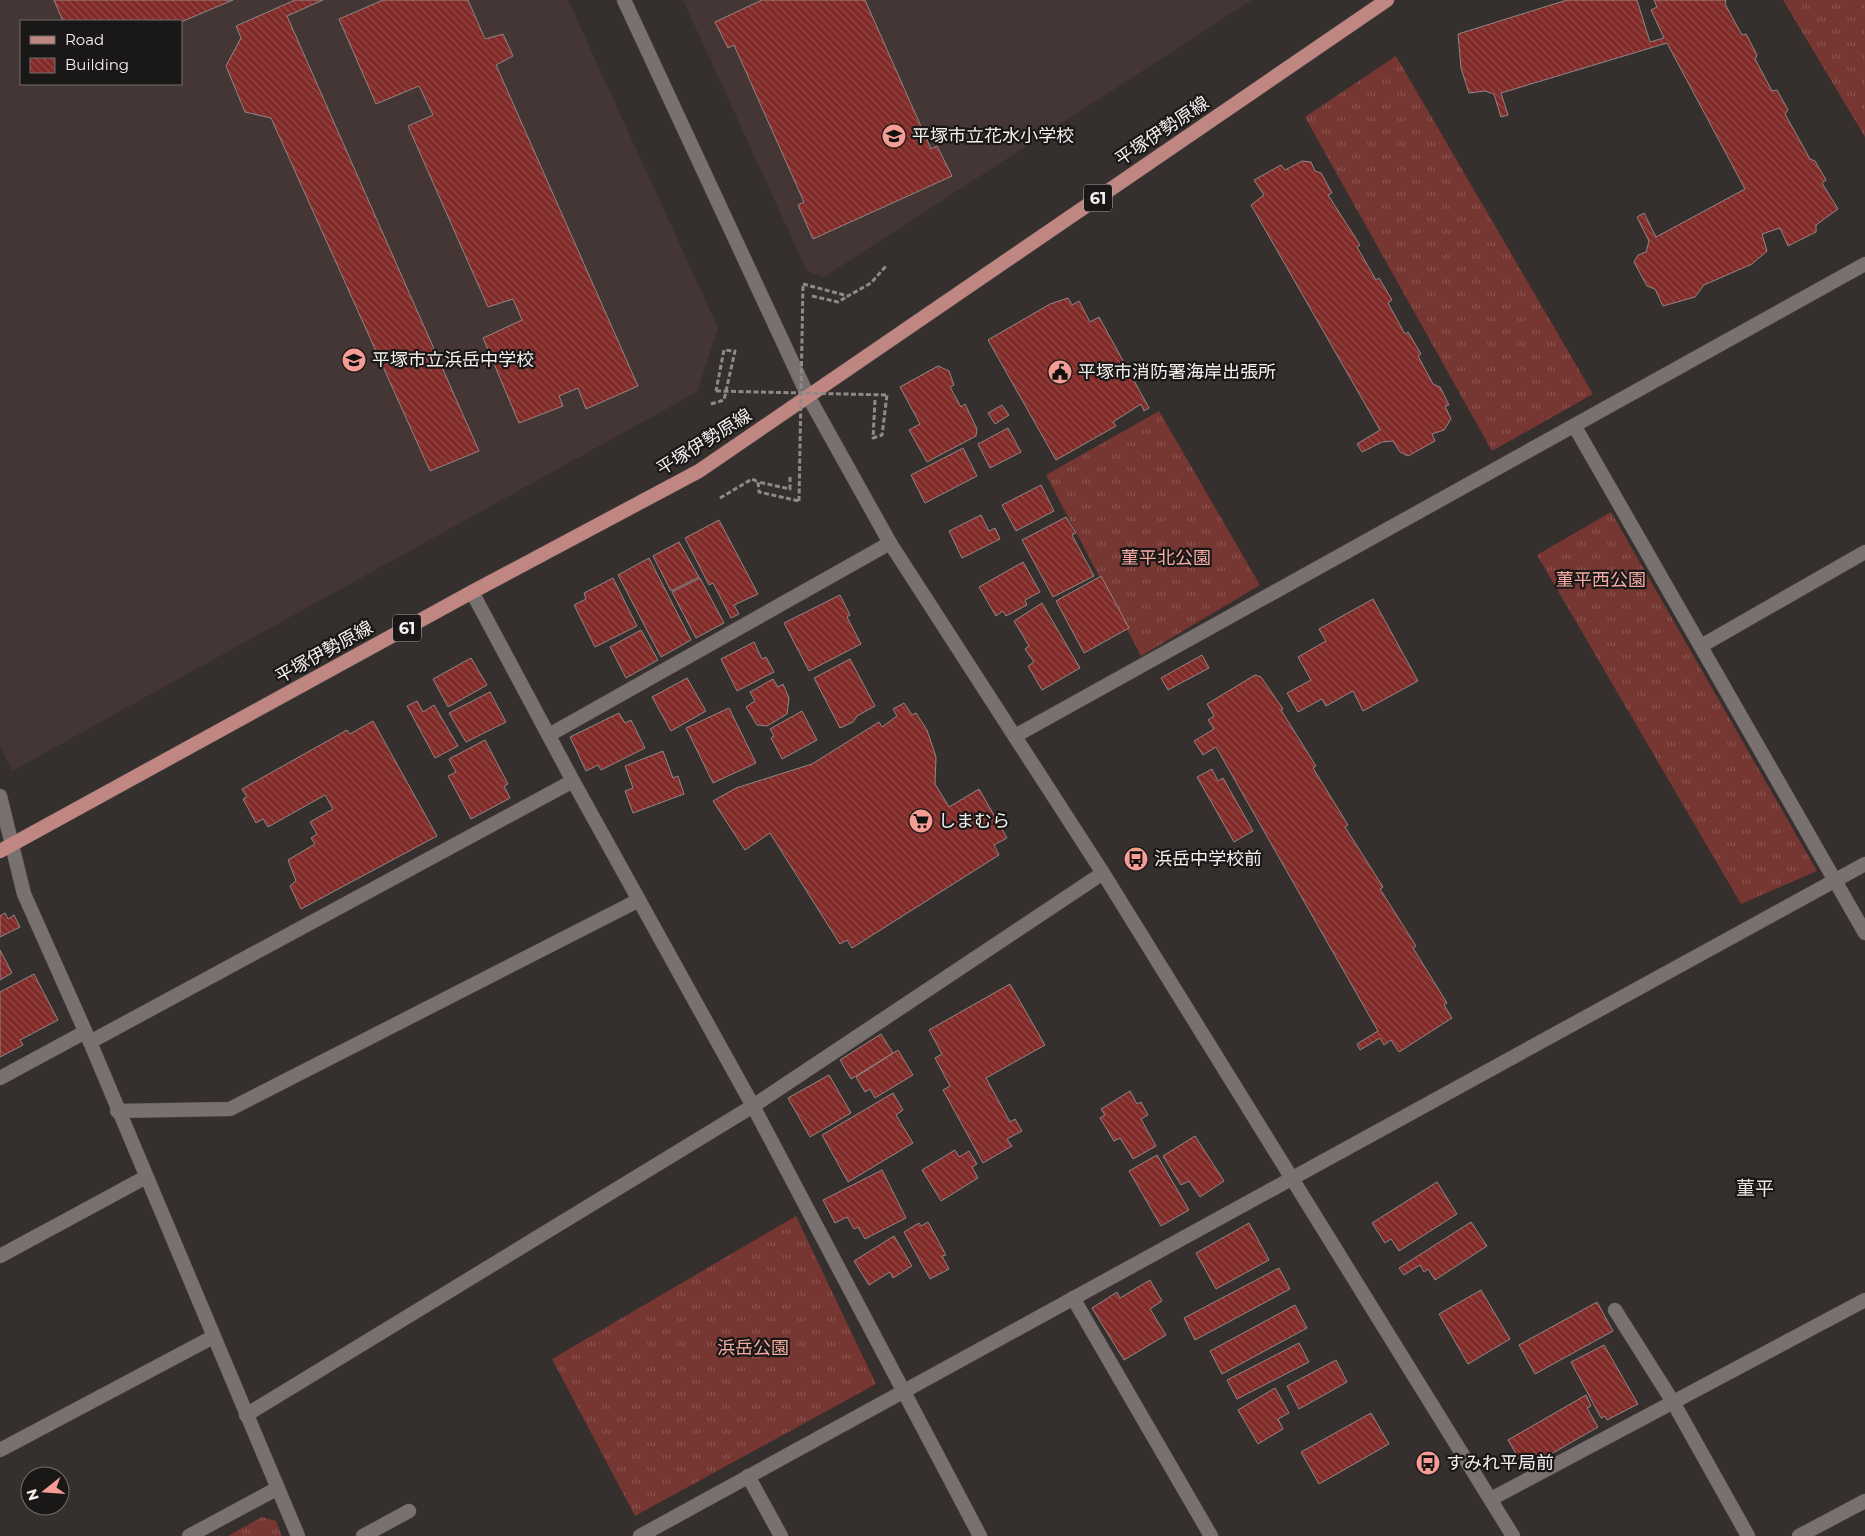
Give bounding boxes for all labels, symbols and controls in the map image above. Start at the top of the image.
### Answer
legend [20,20,182,85]
text: Road [65,30,104,49]
text: Building [65,55,129,74]
street label: 平塚伊勢原線 [1111,92,1213,170]
school or university icon: 平塚市立花水小学校 [881,123,907,149]
place label: 平塚市立花水小学校 [912,125,1074,147]
road number: 61 [1084,184,1112,212]
school or university icon: 平塚市立浜岳中学校 [341,347,367,373]
place label: 平塚市立浜岳中学校 [372,349,534,371]
public building icon: 平塚市消防署海岸出張所 [1047,359,1073,385]
place label: 平塚市消防署海岸出張所 [1078,361,1276,383]
street label: 平塚伊勢原線 [652,404,756,480]
park label: 菫平北公園 [1121,547,1211,569]
park label: 菫平西公園 [1556,569,1646,591]
road number: 61 [393,614,421,641]
street label: 平塚伊勢原線 [271,616,377,688]
supermarket icon: しまむら [908,808,934,834]
place label: しまむら [938,810,1010,832]
bus stop icon: 浜岳中学校前 [1123,846,1149,872]
place label: 浜岳中学校前 [1154,848,1262,870]
district label: 菫平 [1736,1177,1774,1200]
park label: 浜岳公園 [717,1337,789,1359]
bus stop icon: すみれ平局前 [1415,1450,1441,1476]
place label: すみれ平局前 [1446,1452,1554,1474]
north arrow [20,1466,70,1516]
text: N [22,1487,43,1503]

